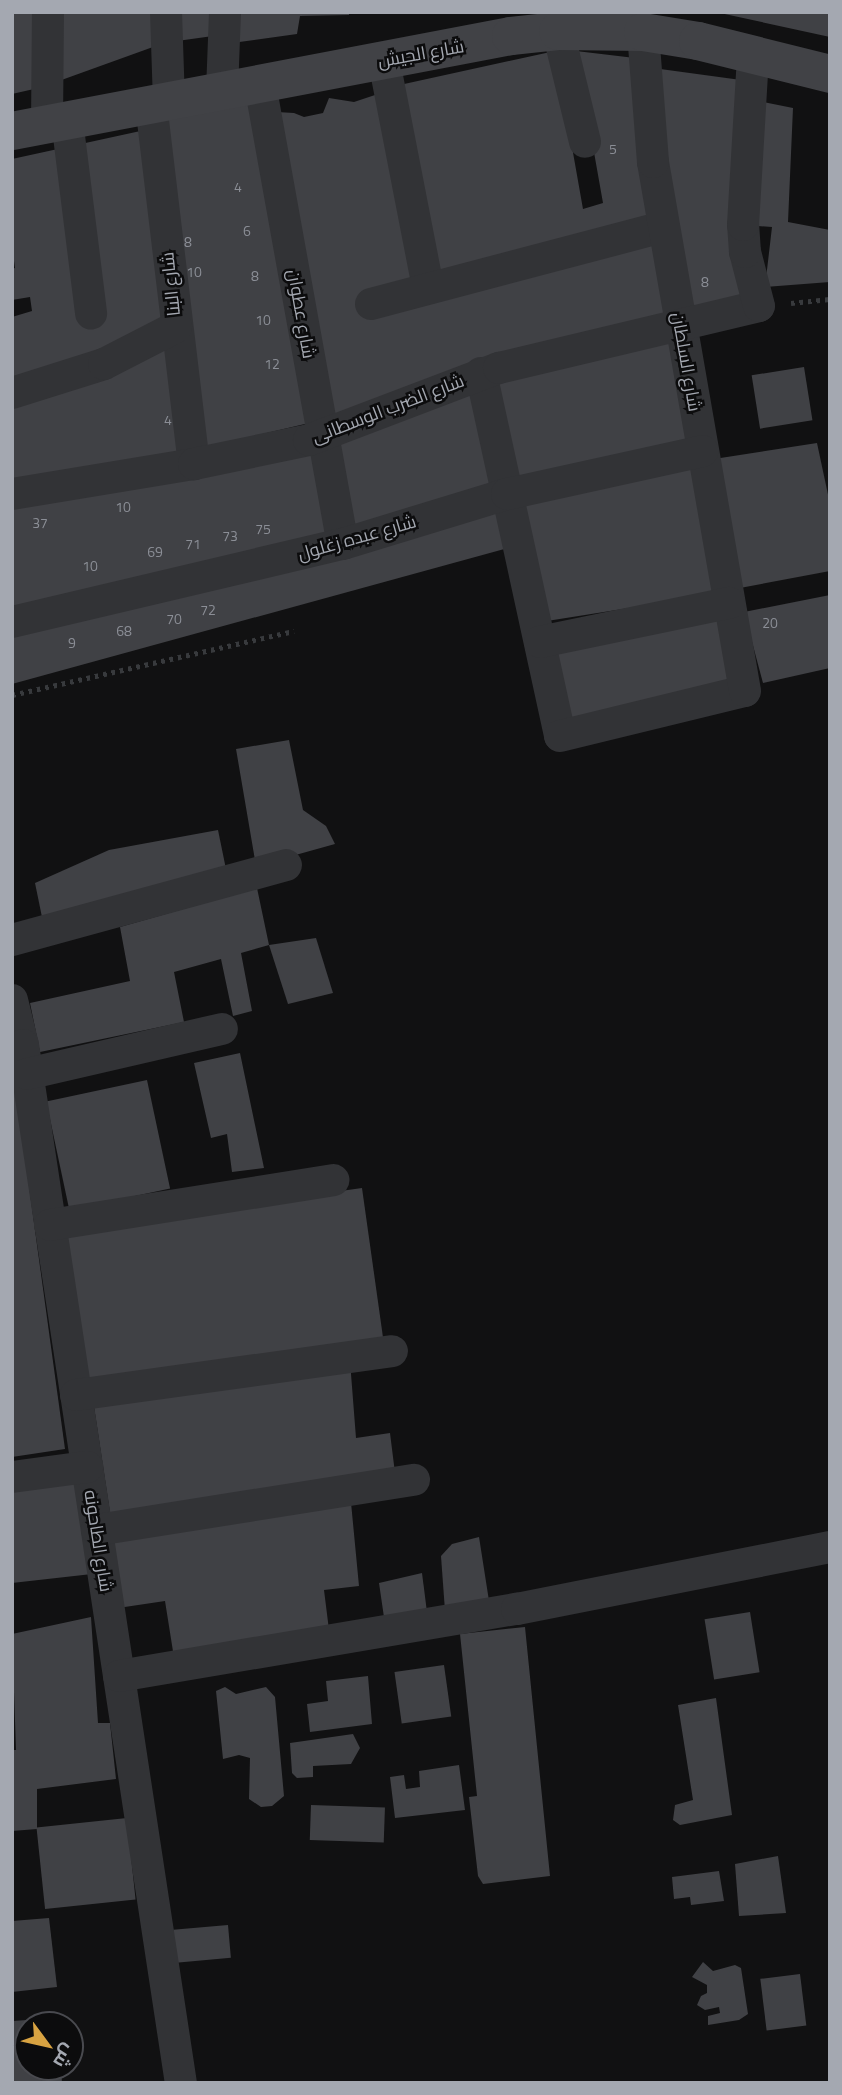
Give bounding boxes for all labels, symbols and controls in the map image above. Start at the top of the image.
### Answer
street label: شارع الجيش [376,36,466,72]
house number: 5 [609,141,617,157]
house number: 4 [234,179,242,195]
house number: 6 [243,223,251,239]
house number: 8 [184,234,192,250]
street label: شارع البنا [157,251,185,317]
house number: 10 [186,264,202,280]
house number: 8 [251,268,259,284]
street label: شارع عطوان [283,268,319,360]
house number: 8 [701,274,709,290]
street label: شارع السلطان [667,311,705,413]
house number: 10 [255,312,271,328]
house number: 12 [264,356,280,372]
street label: شارع الضرب الوسطانى [309,370,467,448]
house number: 4 [164,412,172,428]
house number: 10 [115,499,131,515]
street label: شارع عبده زغلول [295,511,419,565]
house number: 37 [32,515,48,531]
house number: 75 [255,521,271,537]
house number: 73 [222,528,238,544]
house number: 71 [185,536,201,552]
house number: 69 [147,544,163,560]
house number: 10 [82,558,98,574]
house number: 72 [200,602,216,618]
house number: 70 [166,611,182,627]
house number: 20 [762,615,778,631]
house number: 68 [116,623,132,639]
house number: 9 [68,635,76,651]
street label: شارع الطاحونه [79,1488,117,1594]
north arrow [14,2011,84,2081]
text: ش [47,2038,84,2075]

